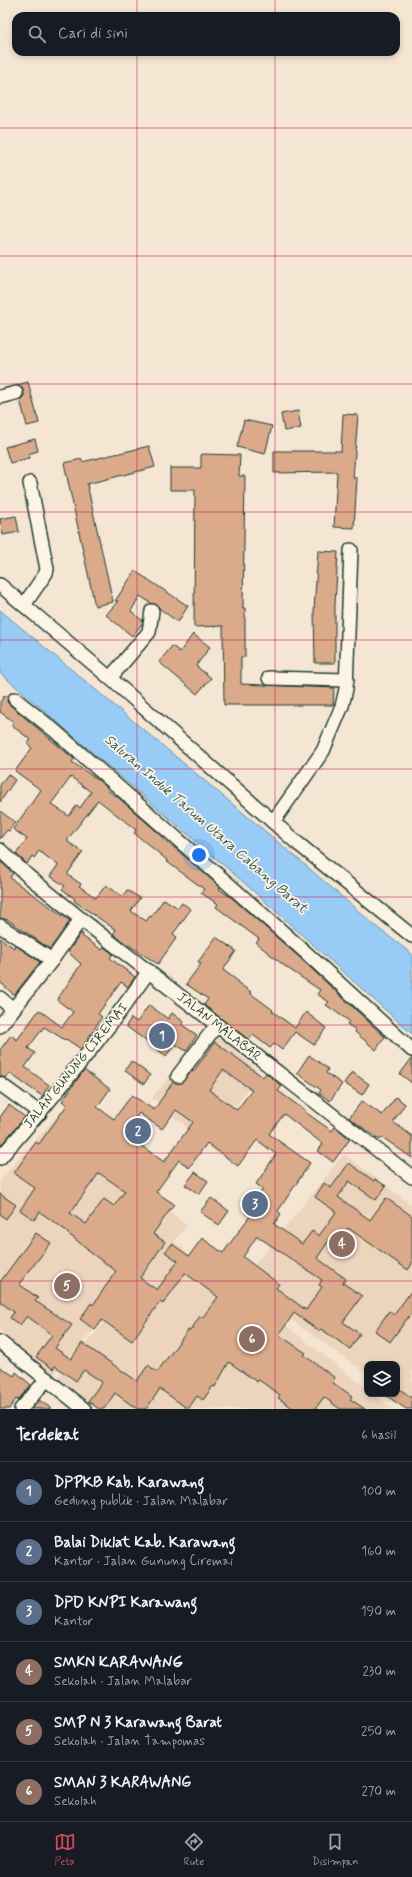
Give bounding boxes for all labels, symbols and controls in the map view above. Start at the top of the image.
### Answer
search box [12,12,400,56]
icon: search [26,23,48,45]
text: Cari di sini [58,24,128,44]
water label: Saluran Induk Tarum Utara Cabang Barat [100,731,312,918]
your location [189,845,209,865]
street label: JALAN MALABAR [173,989,265,1065]
street label: JALAN GUNUNG CIREMAI [20,1000,132,1132]
pin: 1 [149,1021,175,1051]
pin: 2 [125,1116,151,1146]
pin: 3 [242,1189,268,1219]
pin: 4 [329,1229,355,1259]
pin: 5 [54,1271,80,1301]
pin: 6 [239,1324,265,1354]
map controls [364,1361,400,1397]
button: layers [364,1361,400,1397]
text: Terdekat [16,1424,79,1446]
text: 6 hasil [361,1427,396,1444]
text: DPPKB Kab. Karawang [54,1473,204,1493]
text: 1 [26,1483,32,1500]
text: 100 m [361,1483,396,1500]
text: Gedung publik · Jalan Malabar [54,1493,228,1510]
text: Balai Diklat Kab. Karawang [54,1533,236,1553]
text: 2 [26,1543,32,1560]
text: 160 m [361,1543,396,1560]
text: Kantor · Jalan Gunung Ciremai [54,1553,233,1570]
text: DPD KNPI Karawang [54,1593,197,1613]
text: 3 [26,1603,32,1620]
text: 190 m [361,1603,396,1620]
text: Kantor [54,1613,93,1630]
text: SMKN KARAWANG [54,1653,183,1673]
text: 4 [25,1663,33,1680]
text: 230 m [362,1663,396,1680]
text: Sekolah · Jalan Malabar [54,1673,192,1690]
text: SMP N 3 Karawang Barat [54,1713,222,1733]
text: 5 [25,1723,33,1740]
text: 250 m [361,1723,396,1740]
text: Sekolah · Jalan Tampomas [54,1733,205,1750]
text: SMAN 3 KARAWANG [54,1773,191,1793]
text: 6 [26,1783,32,1800]
text: 270 m [361,1783,396,1800]
text: Sekolah [54,1793,97,1810]
tab: Peta [54,1831,76,1869]
tab: Rute [183,1831,205,1869]
tab: Disimpan [312,1831,358,1869]

